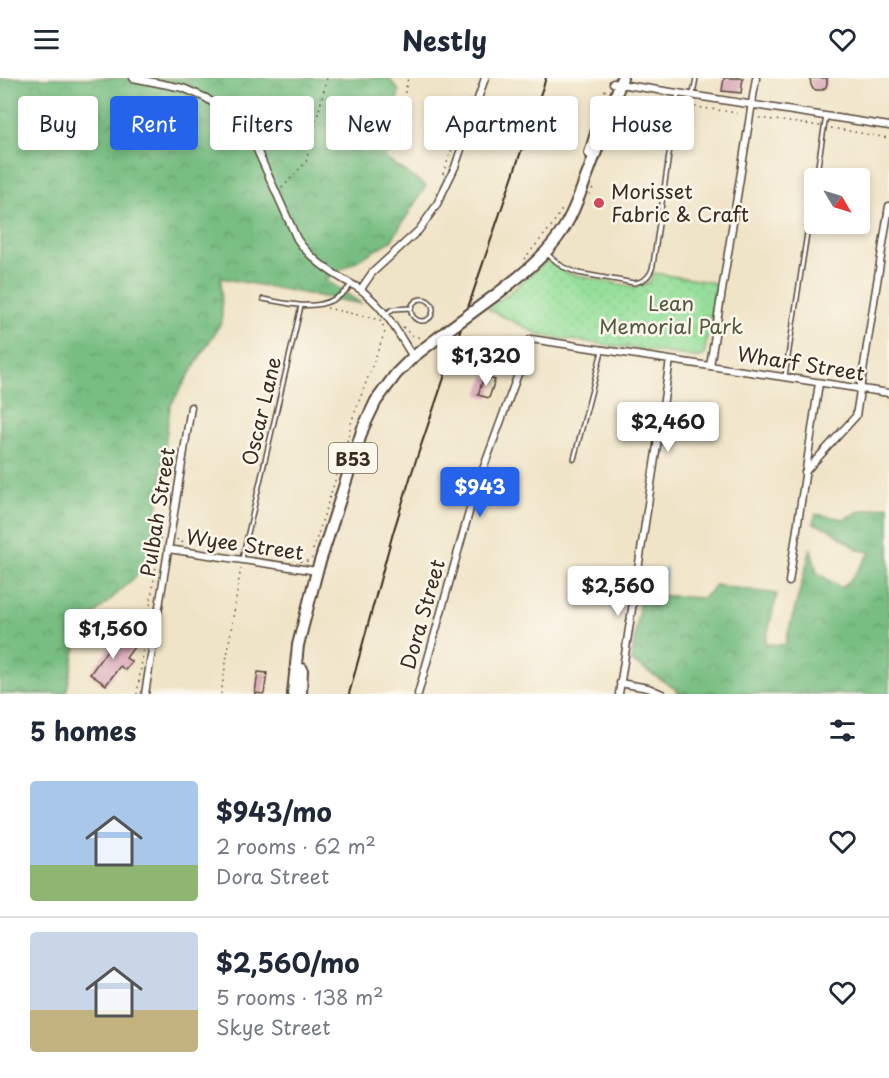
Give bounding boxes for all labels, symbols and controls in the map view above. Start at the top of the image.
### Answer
text: Nestly [402,19,487,60]
icon: menu [30,23,63,56]
icon: heart [826,23,859,56]
chip: Buy [18,96,98,150]
chip: Rent [110,96,198,150]
chip: Filters [210,96,314,150]
chip: New [326,96,412,150]
chip: Apartment [424,96,578,150]
chip: House [590,96,694,150]
north arrow [804,168,870,234]
map controls [804,168,870,234]
place label: Morisset Fabric & Craft [611,176,749,229]
marker: Morisset Fabric & Craft [592,196,606,210]
park label: Lean Memorial Park [599,288,743,341]
pin: $1,320 [437,336,535,387]
street label: Wharf Street [735,338,867,388]
text: $1,320 [451,340,521,370]
street label: Oscar Lane [234,354,288,468]
pin: $2,460 [619,402,717,453]
text: $2,460 [631,406,705,436]
road number: B53 [329,443,377,473]
street label: Pulbah Street [132,445,182,579]
pin: $943 [444,467,516,518]
text: $943 [454,471,506,501]
street label: Wyee Street [184,521,306,567]
street label: Dora Street [392,555,452,673]
pin: $2,560 [569,566,667,617]
text: $2,560 [582,570,654,600]
pin: $1,560 [64,609,162,660]
text: $1,560 [78,613,148,643]
text: 5 homes [30,711,136,750]
icon: filters [826,714,859,747]
text: $943/mo [216,792,332,831]
icon: home [78,805,150,877]
icon: heart [826,825,859,858]
text: 2 rooms · 62 m² [216,831,376,861]
text: Dora Street [216,861,329,891]
text: $2,560/mo [216,943,360,982]
icon: home [78,956,150,1028]
icon: heart [826,976,859,1009]
text: 5 rooms · 138 m² [216,982,384,1012]
text: Skye Street [216,1012,330,1042]

